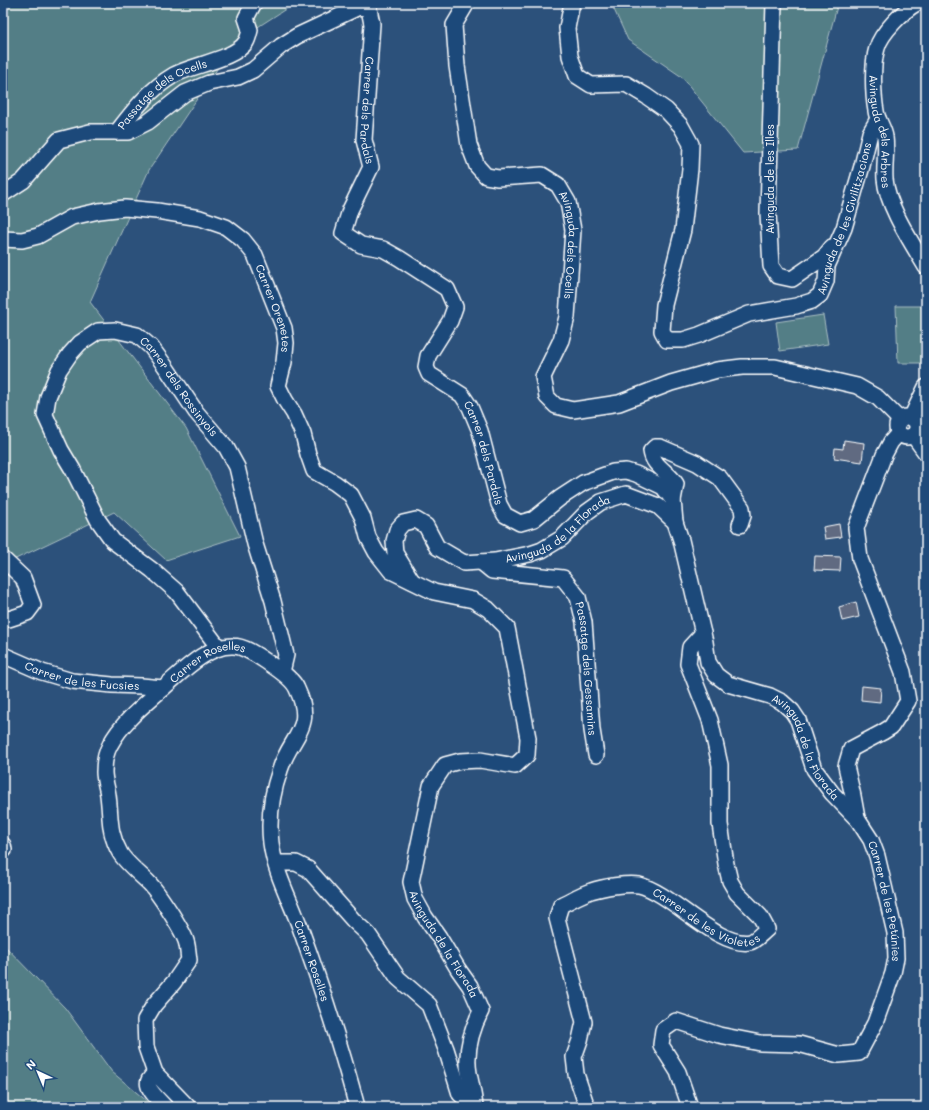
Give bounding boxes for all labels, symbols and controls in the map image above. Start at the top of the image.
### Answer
street label: Passatge dels Ocells [114,55,209,132]
street label: Carrer dels Pardals [357,56,378,166]
street label: Avinguda dels Arbres [866,75,894,189]
street label: Avinguda de les Illes [762,124,777,234]
street label: Avinguda de les Civilitzacions [813,141,874,297]
street label: Avinguda dels Ocells [556,187,581,300]
street label: Carrer Orenetes [252,262,294,353]
street label: Carrer dels Rossinyols [137,333,221,439]
street label: Carrer dels Pardals [461,397,507,506]
street label: Avinguda de la Florada [504,491,612,566]
street label: Passatge dels Gessamins [572,600,601,736]
street label: Carrer Roselles [166,638,248,686]
street label: Carrer de les Fucsies [23,657,140,693]
street label: Avinguda de la Florada [769,690,843,803]
street label: Carrer de les Petúnies [865,839,904,963]
street label: Carrer de les Violetes [650,884,763,950]
street label: Avinguda de la Florada [406,889,482,1000]
street label: Carrer Roselles [291,918,333,1003]
north arrow [18,1052,58,1092]
text: N [22,1056,39,1073]

